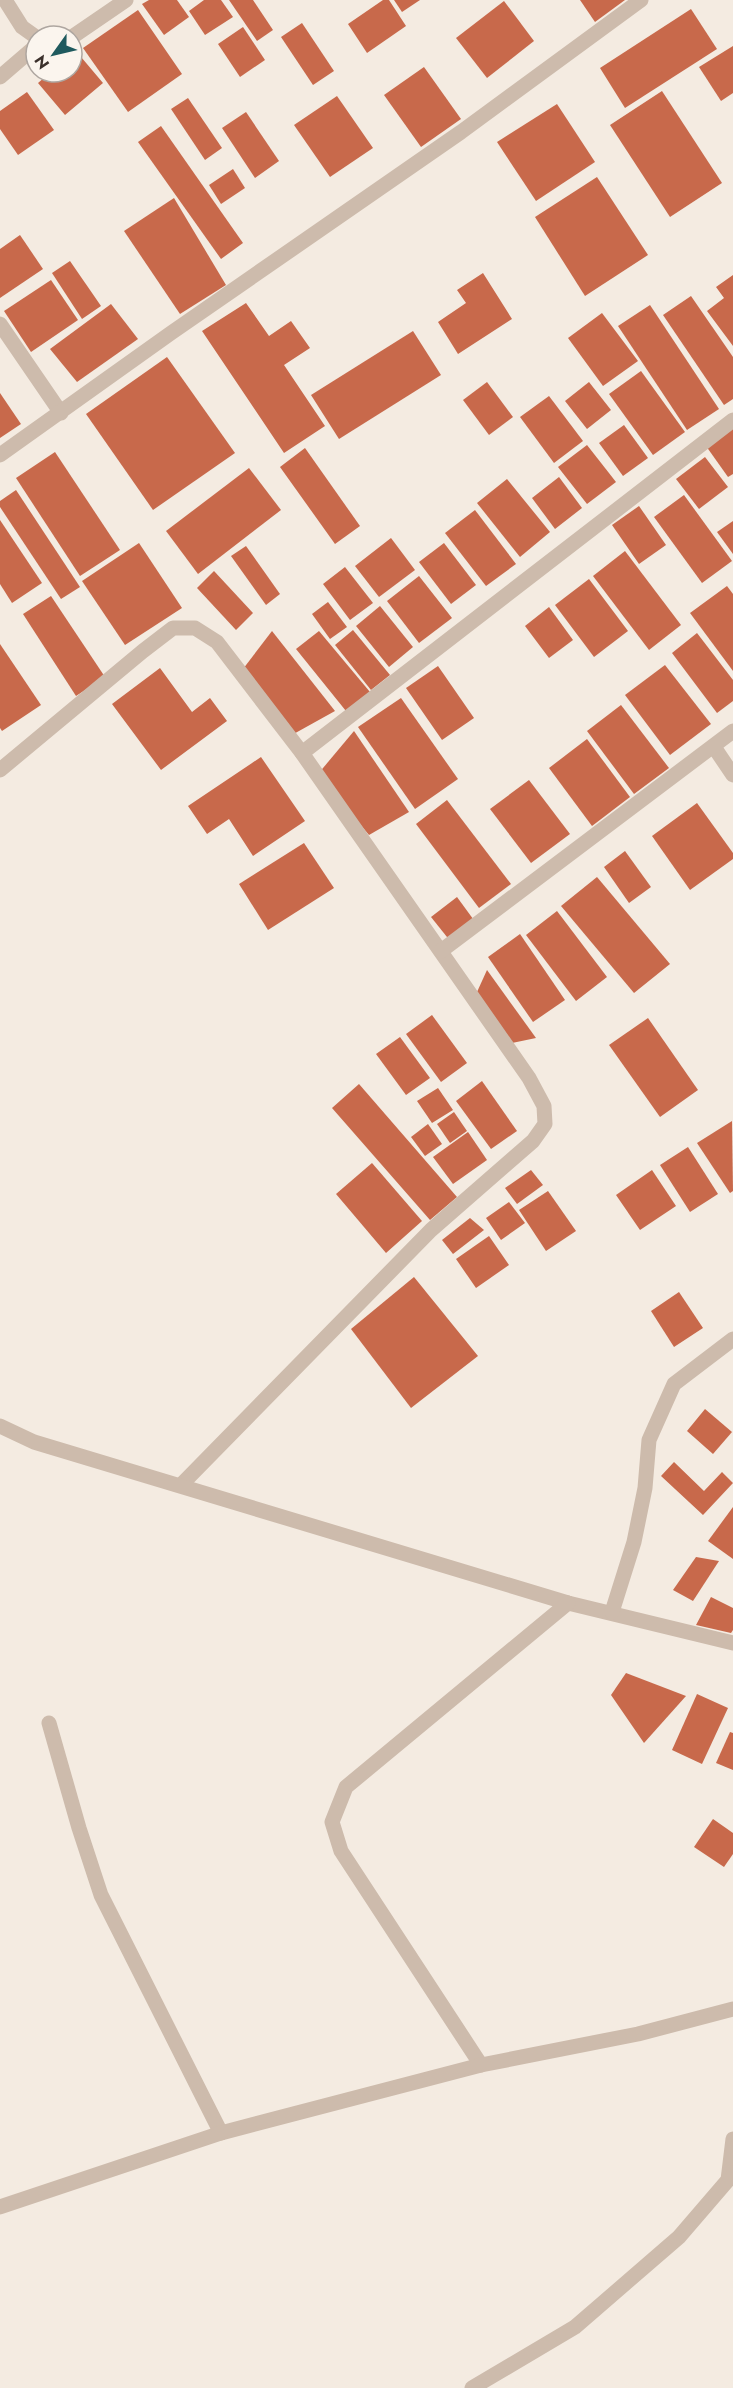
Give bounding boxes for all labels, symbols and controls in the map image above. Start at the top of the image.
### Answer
north arrow [24,24,84,84]
text: N [29,50,55,74]

